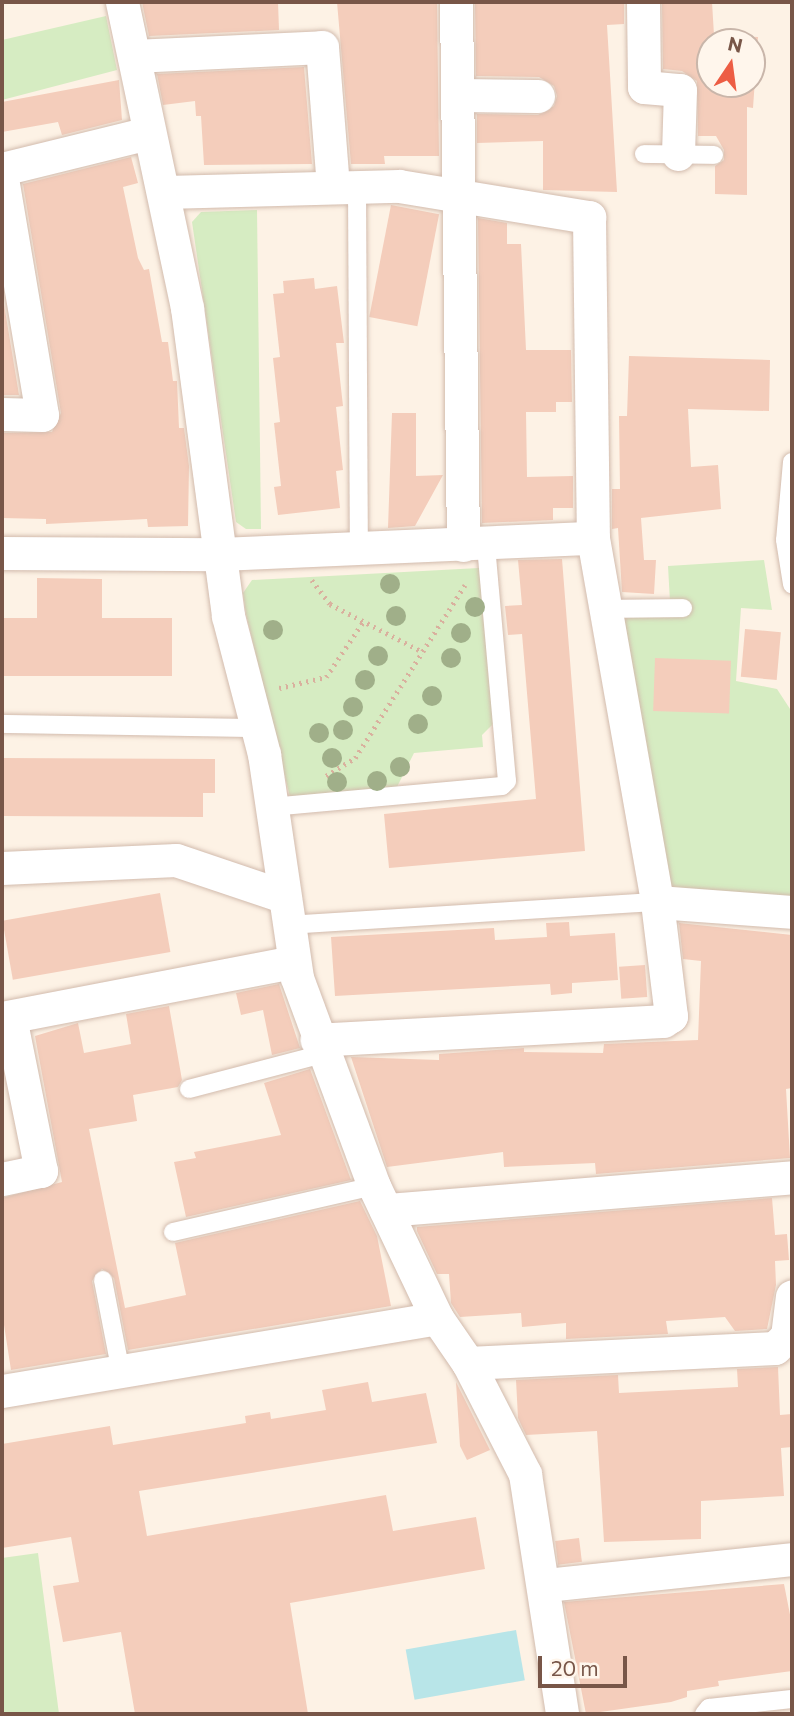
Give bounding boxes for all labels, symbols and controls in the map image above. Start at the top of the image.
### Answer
north arrow [696,28,766,98]
text: N [726,31,745,57]
scale bar [542,1642,631,1686]
text: 20 m [551,1655,599,1680]

